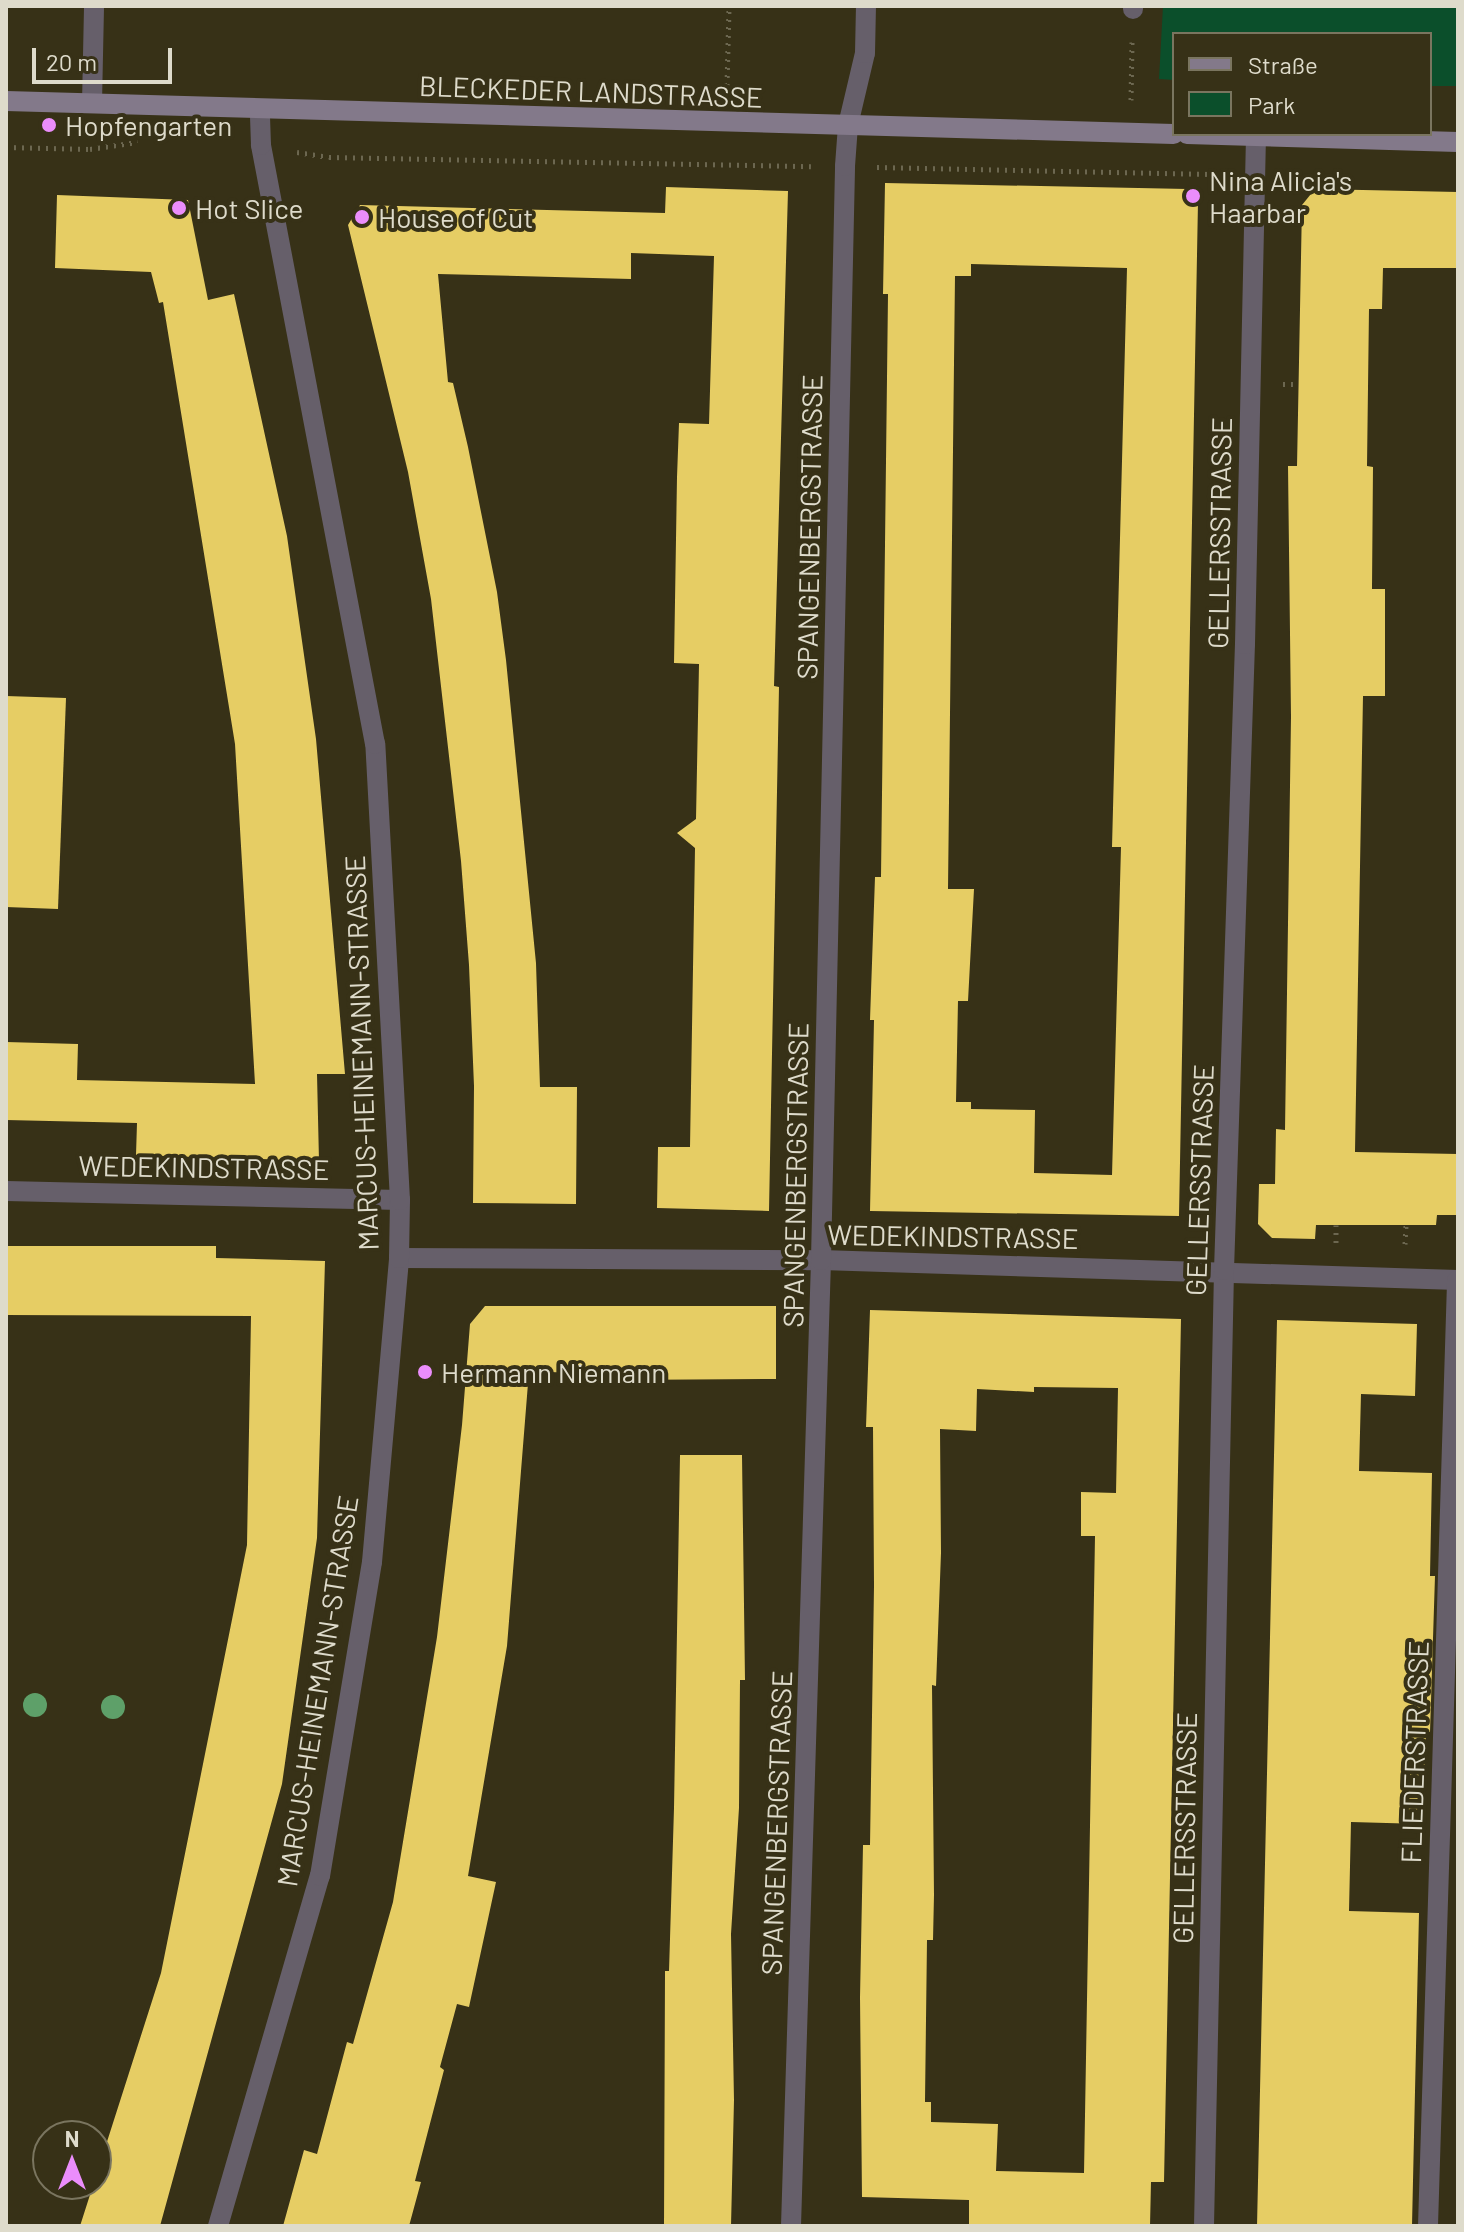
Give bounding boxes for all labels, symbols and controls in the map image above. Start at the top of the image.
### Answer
scale bar [36,32,176,82]
legend [1172,32,1432,136]
text: 20 m [46,47,97,76]
text: Straße [1248,50,1318,79]
street label: BLECKEDER LANDSTRASSE [419,68,763,114]
text: Park [1248,90,1295,119]
place label: Hopfengarten [65,108,232,142]
marker: Hopfengarten [40,116,58,134]
place label: Nina Alicia's Haarbar [1209,163,1352,229]
marker: Nina Alicia's Haarbar [1184,187,1202,205]
place label: Hot Slice [195,191,304,225]
marker: Hot Slice [170,199,188,217]
place label: House of Cut [378,200,533,234]
marker: House of Cut [353,208,371,226]
street label: SPANGENBERGSTRASSE [790,374,828,680]
street label: GELLERSSTRASSE [1200,417,1238,649]
street label: MARCUS-HEINEMANN-STRASSE [337,855,385,1251]
street label: SPANGENBERGSTRASSE [776,1022,814,1328]
street label: GELLERSSTRASSE [1178,1064,1220,1296]
street label: WEDEKINDSTRASSE [78,1148,330,1186]
street label: WEDEKINDSTRASSE [827,1217,1079,1255]
place label: Hermann Niemann [441,1355,666,1389]
marker: Hermann Niemann [416,1363,434,1381]
street label: MARCUS-HEINEMANN-STRASSE [269,1493,365,1889]
street label: FLIEDERSTRASSE [1393,1640,1435,1864]
street label: SPANGENBERGSTRASSE [754,1670,798,1976]
street label: GELLERSSTRASSE [1165,1712,1203,1944]
north arrow [32,2120,112,2200]
text: N [65,2125,79,2151]

